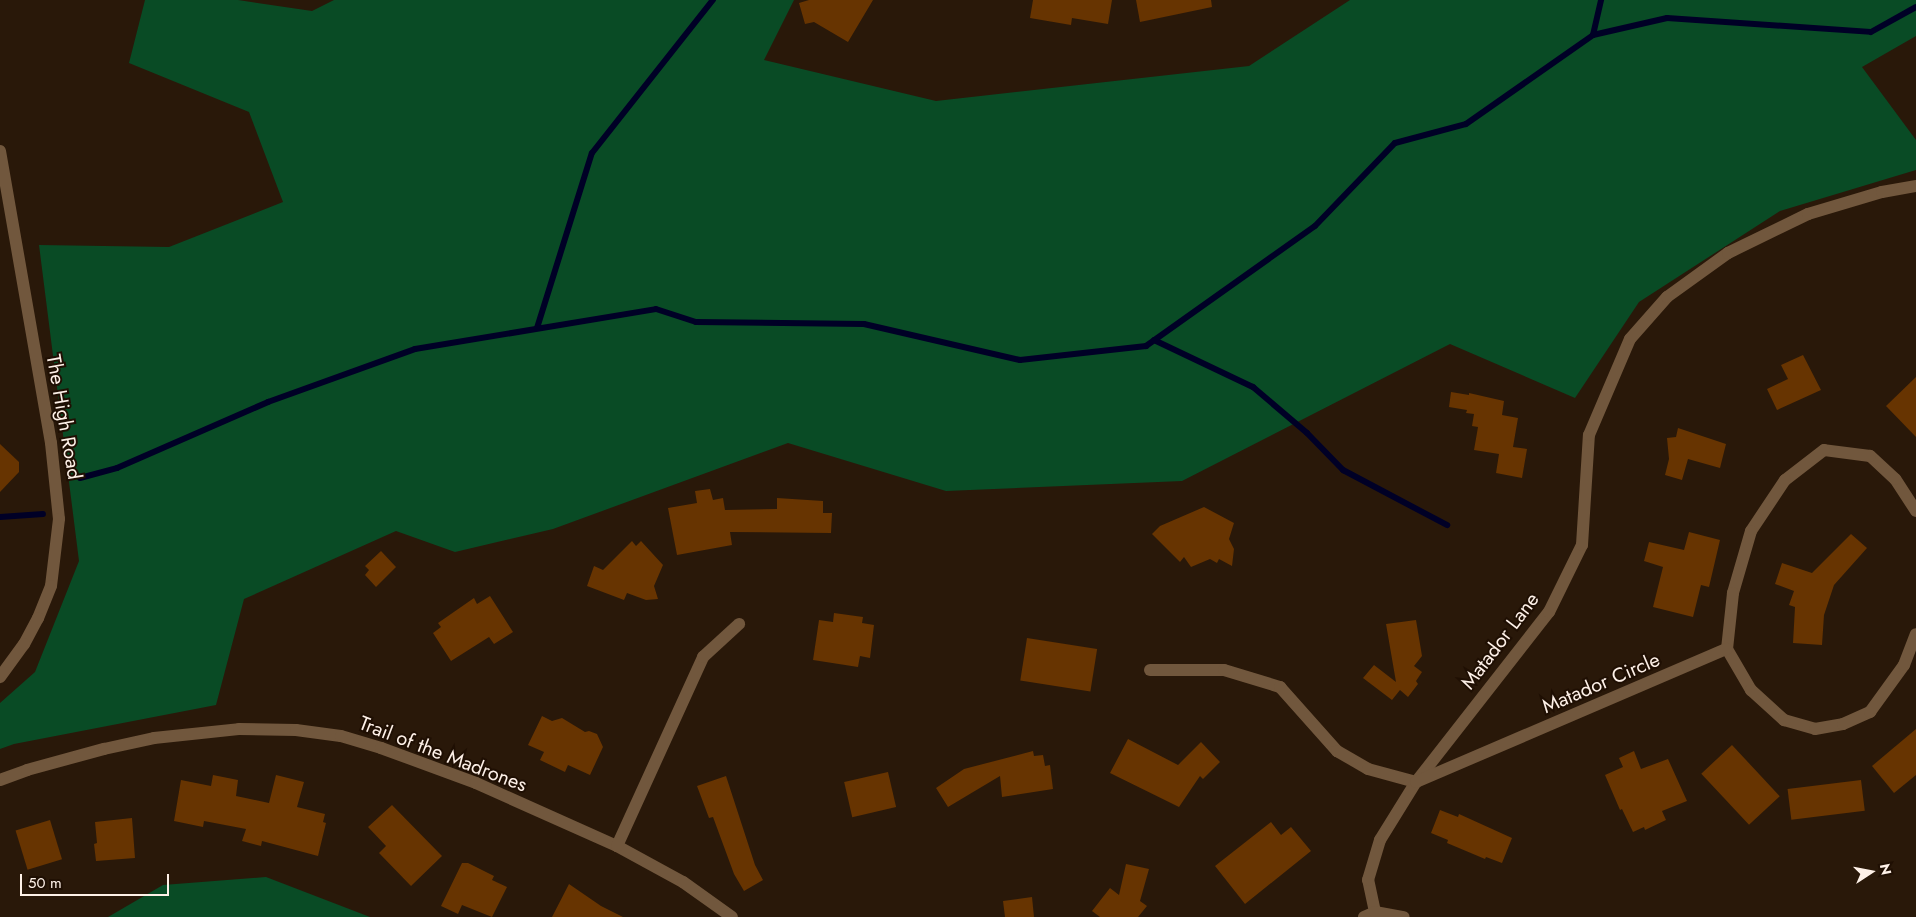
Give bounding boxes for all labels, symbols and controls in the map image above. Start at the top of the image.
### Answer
street label: The High Road [41,353,87,481]
street label: Matador Lane [1456,588,1544,694]
street label: Matador Circle [1539,647,1663,719]
street label: Trail of the Madrones [356,711,530,797]
north arrow [1846,847,1896,897]
text: N [1875,862,1897,877]
scale bar [22,864,171,896]
text: 50 m [28,872,62,894]

